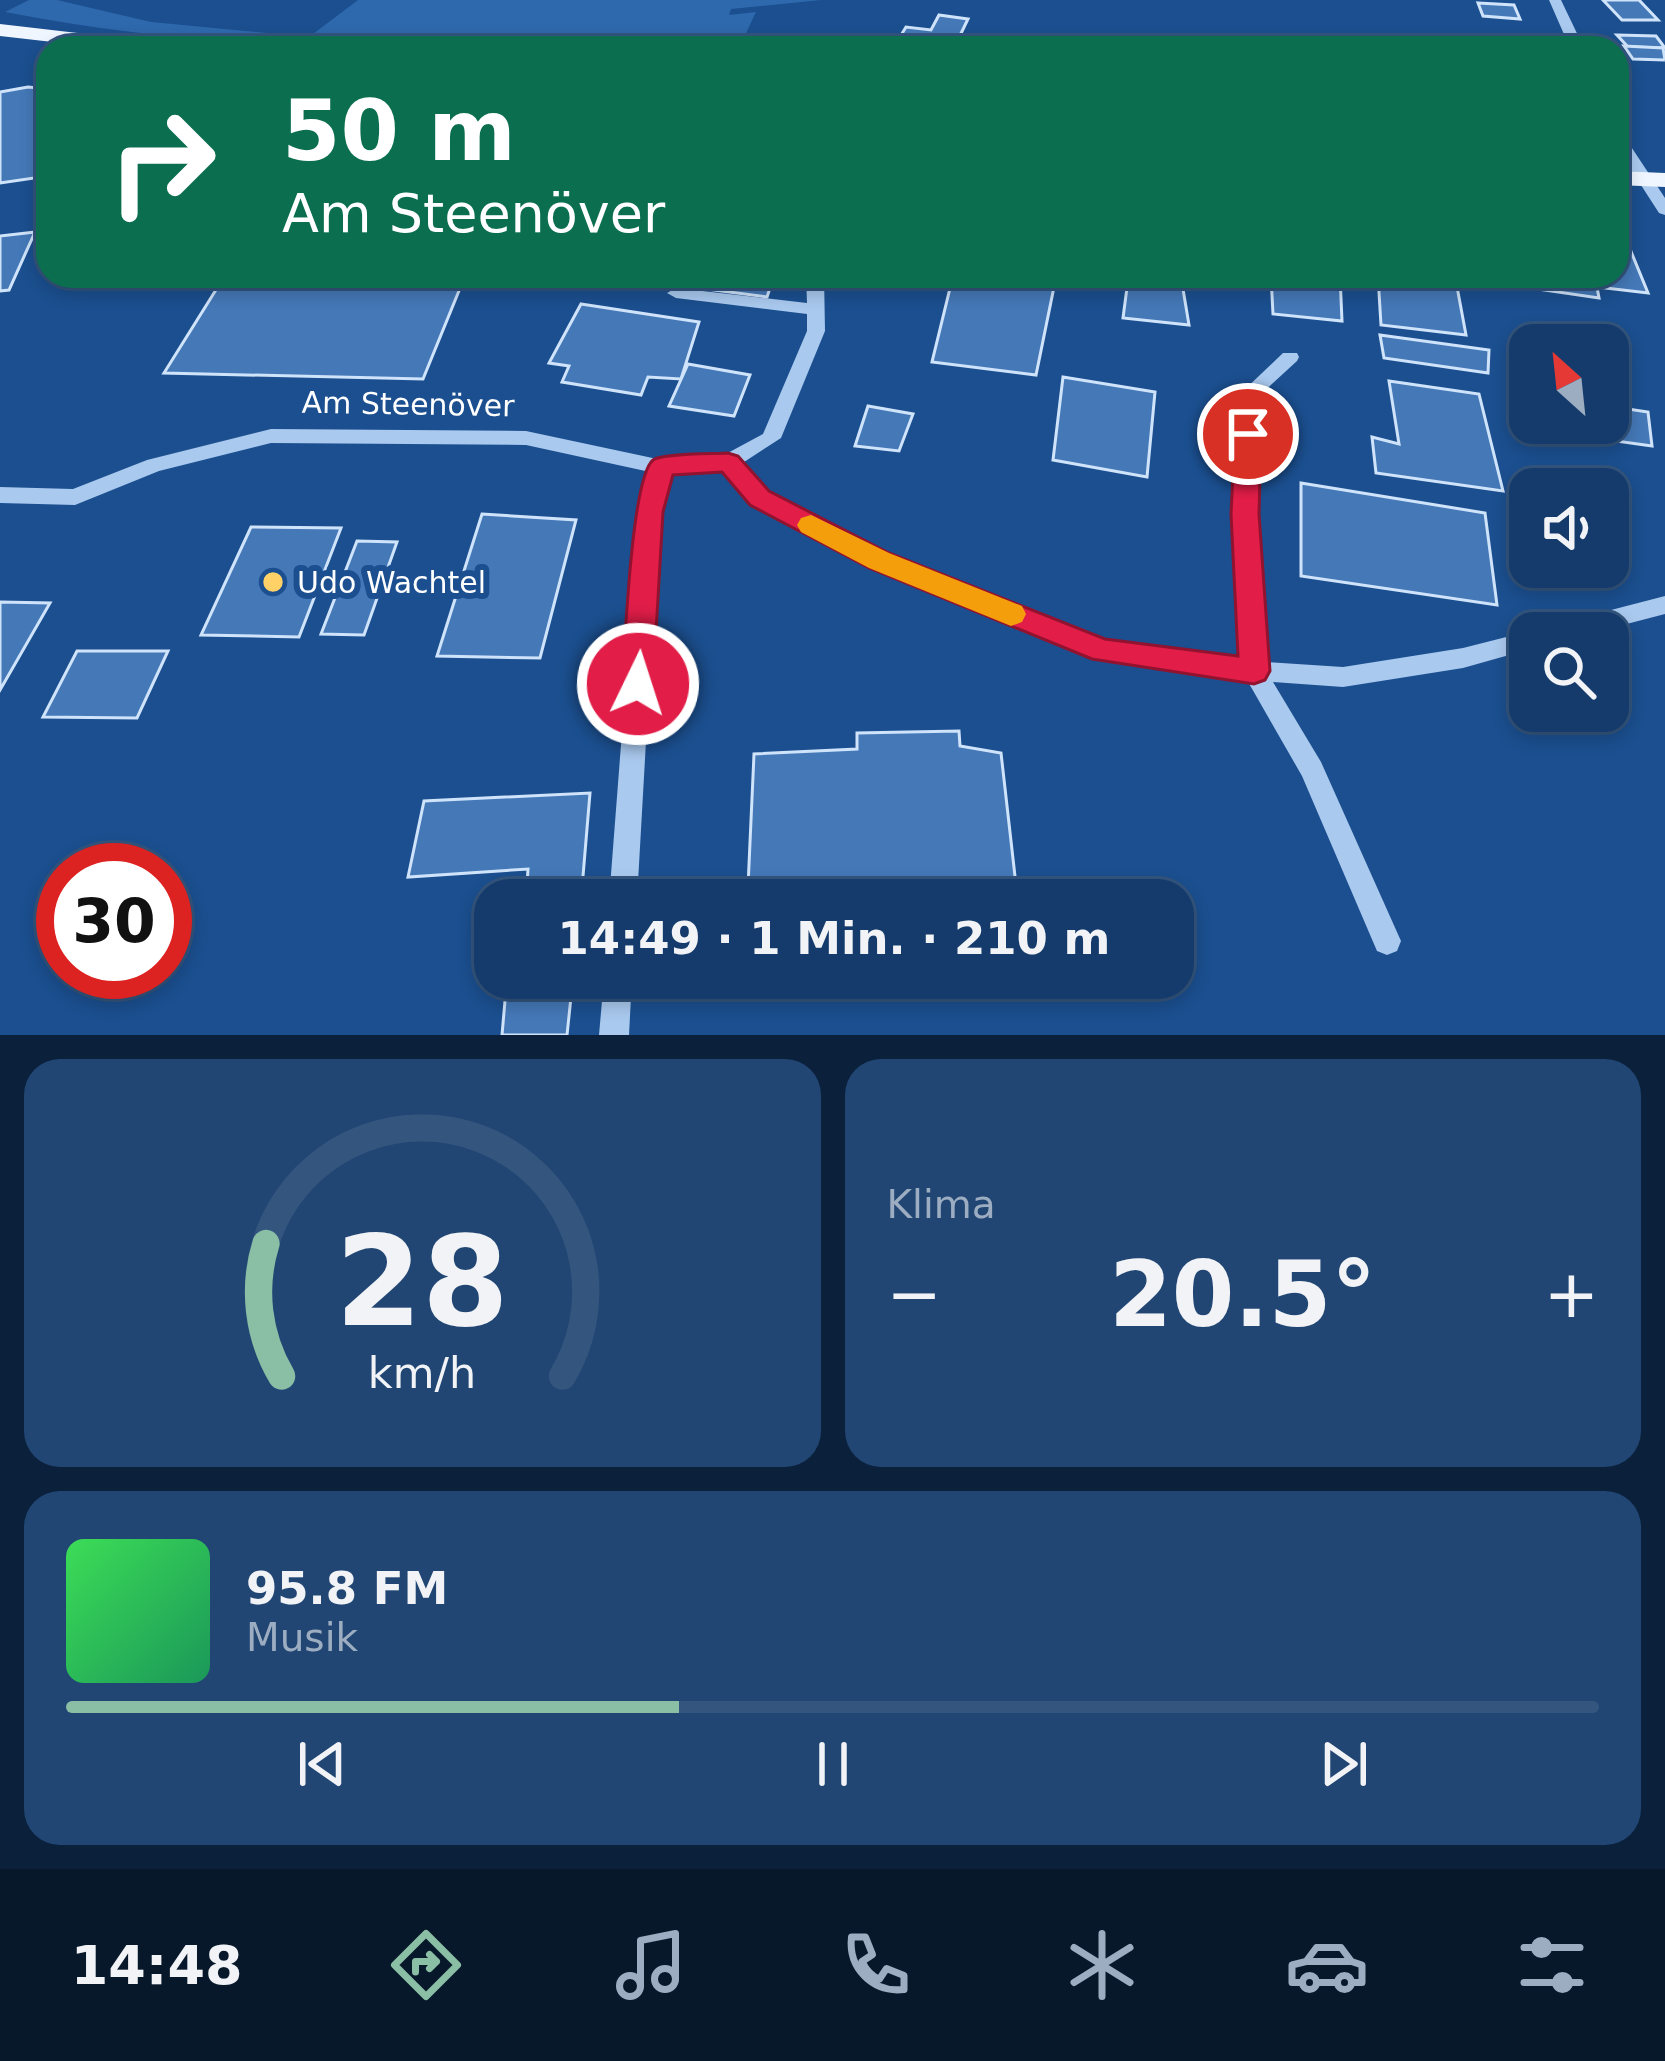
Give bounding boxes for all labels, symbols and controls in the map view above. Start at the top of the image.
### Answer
text: 50 m [282,82,516,180]
icon: right [84,84,240,240]
text: Am Steenöver [282,182,665,245]
north arrow [1509,324,1629,444]
map controls [1509,324,1629,732]
pin [1197,383,1299,485]
street label: Am Steenöver [301,385,515,423]
icon: arrive [1215,401,1281,467]
button: sound [1509,468,1629,588]
place label: Udo Wachtel [297,565,486,600]
marker: Udo Wachtel [260,569,286,595]
button: search [1509,612,1629,732]
position arrow [575,621,701,747]
speed limit sign: 30 [36,843,192,999]
text: 14:49 · 1 Min. · 210 m [558,912,1110,965]
text: Klima [887,1182,996,1227]
text: 28 [335,1209,509,1354]
text: 20.5° [1109,1242,1376,1347]
text: − [887,1256,942,1333]
text: + [1544,1256,1599,1333]
text: km/h [368,1348,476,1398]
text: 95.8 FM [246,1562,448,1615]
text: Musik [246,1615,358,1660]
icon: previous [289,1731,355,1797]
icon: pause [800,1731,866,1797]
icon: next [1311,1731,1377,1797]
icon: directions [384,1923,468,2007]
icon: music [609,1923,693,2007]
icon: phone [834,1923,918,2007]
icon: climate [1060,1923,1144,2007]
icon: car [1285,1923,1369,2007]
icon: filters [1510,1923,1594,2007]
text: 14:48 [71,1934,243,1997]

